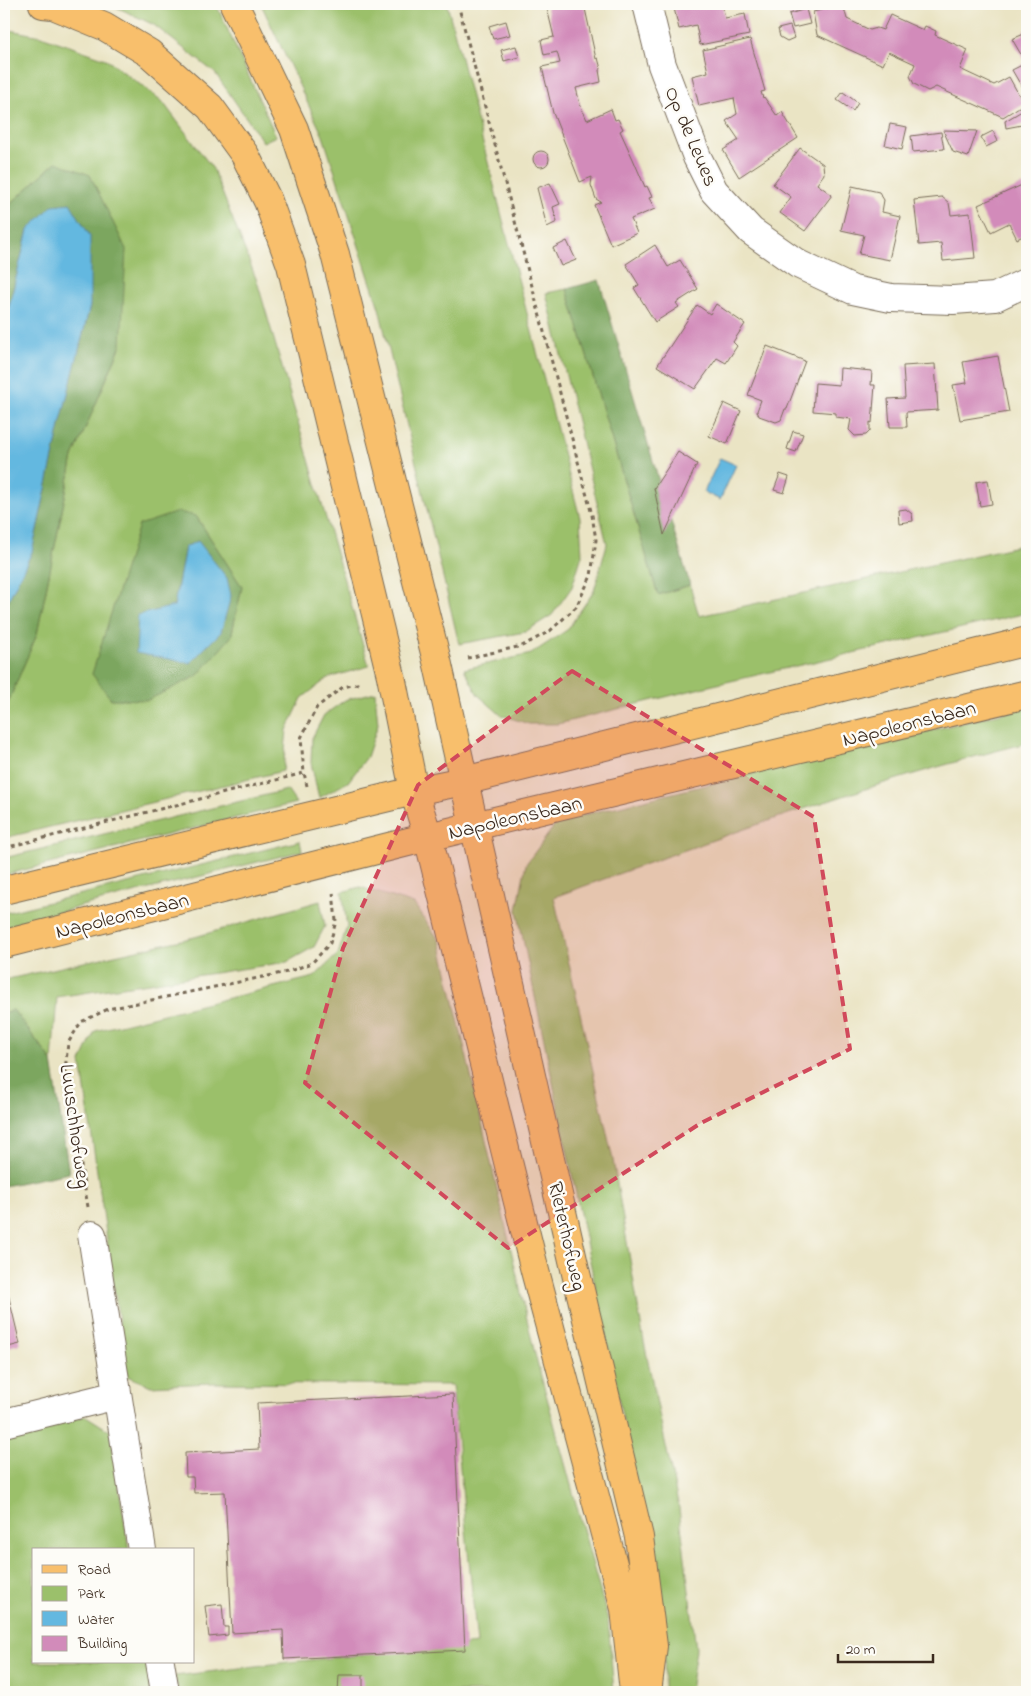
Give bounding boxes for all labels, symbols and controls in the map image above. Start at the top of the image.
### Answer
street label: Op de Leues [656,82,725,192]
street label: Napoleonsbaan [840,694,979,756]
street label: Napoleonsbaan [446,789,585,849]
street label: Napoleonsbaan [53,886,192,948]
street label: Luuschhofweg [48,1062,98,1191]
street label: Rieterhofweg [537,1179,593,1294]
legend [32,1548,195,1664]
text: Road [78,1559,111,1581]
text: Park [78,1583,106,1605]
text: Water [78,1609,114,1631]
scale bar [838,1631,934,1663]
text: Building [77,1633,127,1656]
text: 20 m [846,1639,876,1661]

